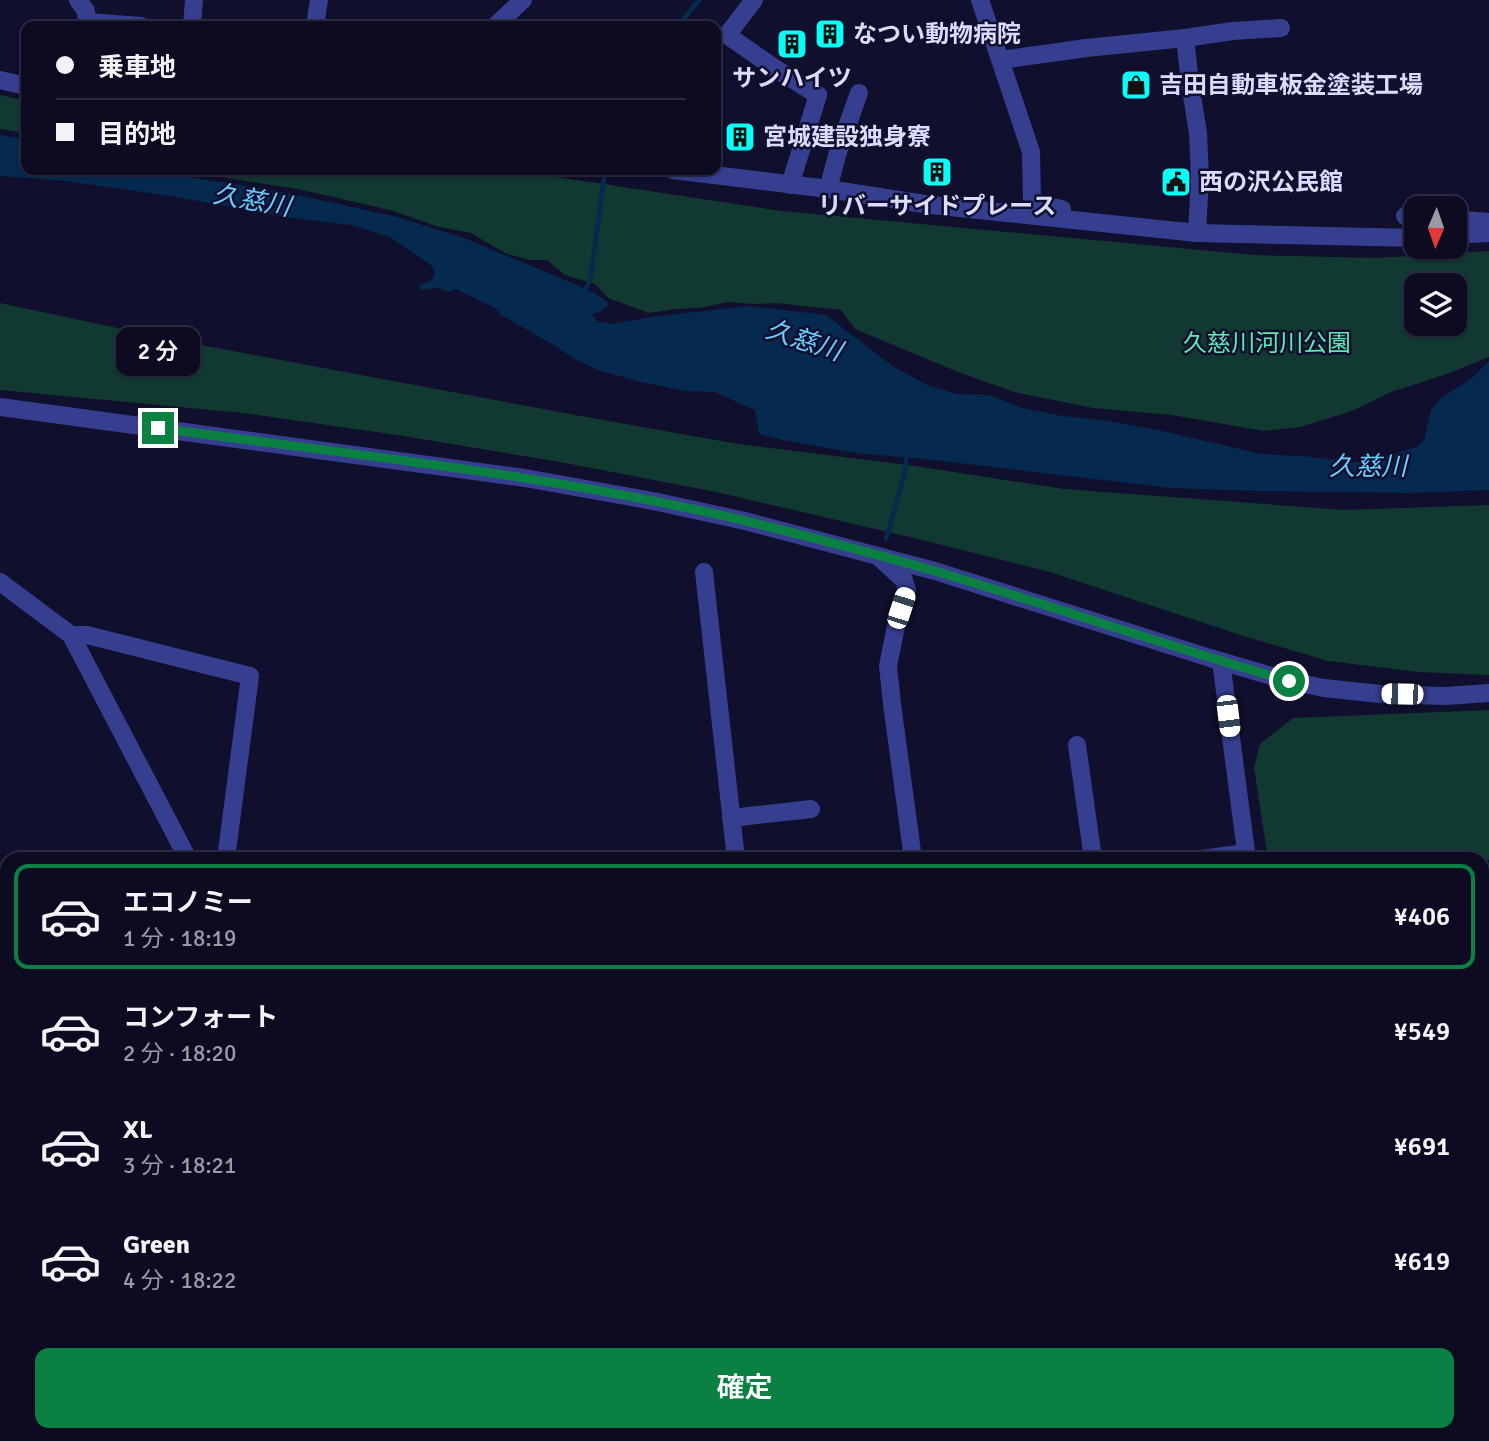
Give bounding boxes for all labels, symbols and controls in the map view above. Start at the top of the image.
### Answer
building icon: なつい動物病院 [813,17,847,51]
place label: なつい動物病院 [853,19,1021,49]
building icon: サンハイツ [775,27,809,61]
text: 乗車地 [98,52,176,84]
place label: サンハイツ [732,63,852,93]
shop icon: 吉田自動車板金塗装工場 [1119,68,1153,102]
place label: 吉田自動車板金塗装工場 [1159,70,1423,100]
text: 目的地 [98,119,176,151]
building icon: 宮城建設独身寮 [723,120,757,154]
place label: 宮城建設独身寮 [763,122,931,152]
building icon: リバーサイドプレース [920,155,954,189]
public building icon: 西の沢公民館 [1159,165,1193,199]
place label: 西の沢公民館 [1199,167,1343,197]
water label: 久慈川 [211,178,296,224]
place label: リバーサイドプレース [818,191,1056,221]
north arrow [1404,196,1466,259]
map controls [1404,196,1467,336]
button: layers [1404,273,1467,336]
water label: 久慈川 [762,314,849,369]
callout: 2 分 [116,326,200,376]
park label: 久慈川河川公園 [1183,328,1351,358]
text: 2 分 [138,337,178,366]
route end [142,412,174,444]
water label: 久慈川 [1329,451,1410,483]
car [885,585,918,631]
route start [1273,665,1305,697]
car [1381,683,1424,705]
car [1216,694,1241,738]
icon: car [39,885,102,948]
text: エコノミー [123,887,253,919]
text: ¥406 [1394,901,1450,933]
text: 1 分 · 18:19 [123,924,236,953]
icon: car [39,1000,102,1063]
text: コンフォート [123,1002,278,1034]
text: ¥549 [1394,1016,1450,1048]
text: 2 分 · 18:20 [123,1039,236,1068]
text: XL [123,1114,153,1146]
icon: car [39,1115,102,1178]
text: ¥691 [1394,1131,1450,1163]
text: 3 分 · 18:21 [123,1151,236,1180]
text: Green [123,1229,190,1261]
icon: car [39,1230,102,1293]
text: ¥619 [1394,1246,1450,1278]
text: 4 分 · 18:22 [123,1266,236,1295]
button: 確定 [35,1348,1454,1428]

